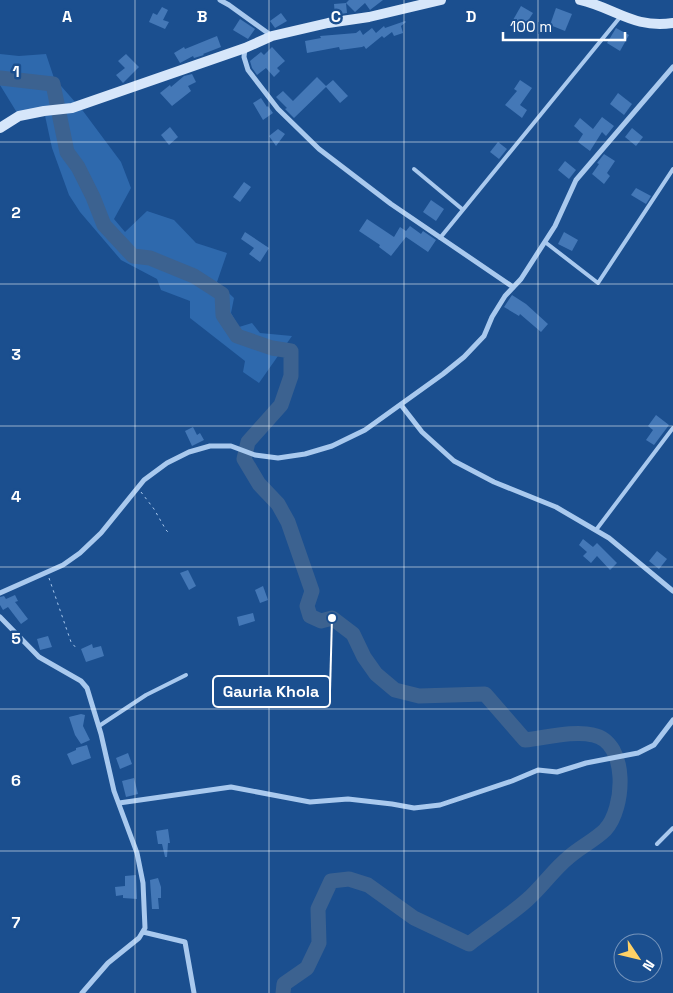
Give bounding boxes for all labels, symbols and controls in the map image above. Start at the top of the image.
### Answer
text: A [62,6,72,27]
text: B [197,6,207,27]
text: C [331,6,341,27]
text: D [466,6,476,27]
scale bar [503,10,626,42]
text: 100 m [510,17,552,36]
text: 1 [12,61,20,82]
text: 2 [11,202,21,223]
text: 3 [11,344,21,365]
text: 4 [11,486,21,507]
text: 5 [11,628,21,649]
callout: Gauria Khola [213,676,330,707]
text: Gauria Khola [223,681,319,702]
text: 6 [11,770,21,791]
text: 7 [12,912,21,933]
north arrow [613,933,663,983]
text: N [639,956,659,974]

